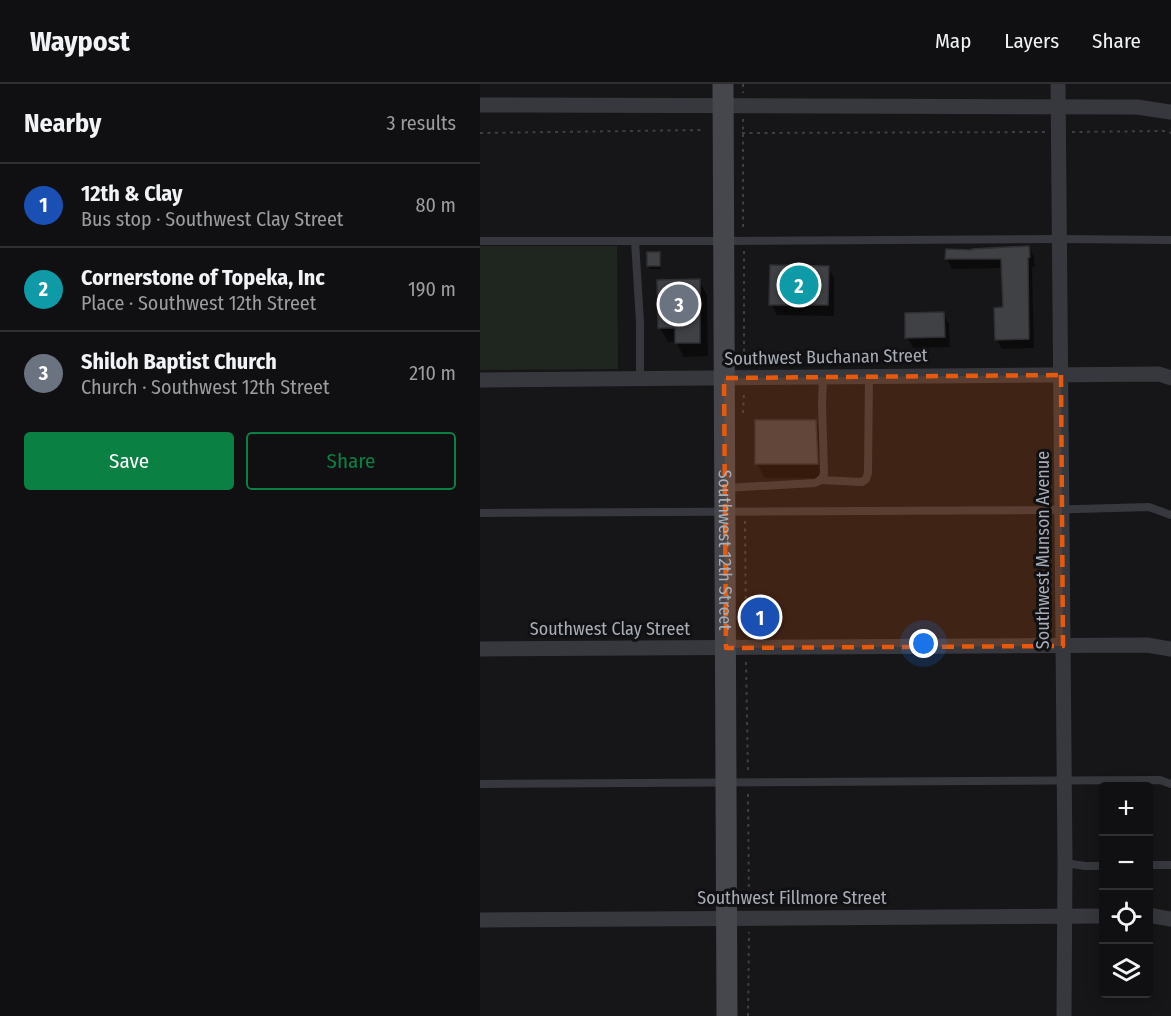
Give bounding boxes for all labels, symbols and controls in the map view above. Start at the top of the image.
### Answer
text: Waypost [30,25,130,58]
text: Map [935,28,971,54]
text: Layers [1004,28,1059,54]
text: Share [1092,28,1141,54]
text: Nearby [24,108,101,139]
text: 3 results [387,111,456,135]
text: 12th & Clay [81,180,182,207]
text: 1 [39,193,48,217]
text: 80 m [416,193,456,217]
text: Bus stop · Southwest Clay Street [81,207,343,231]
pin: 2 [780,262,818,308]
text: Cornerstone of Topeka, Inc [81,264,325,291]
text: 2 [39,277,48,301]
text: 190 m [408,277,456,301]
pin: 3 [660,282,698,326]
text: Place · Southwest 12th Street [81,291,316,315]
street label: Southwest Buchanan Street [724,344,928,370]
text: Shiloh Baptist Church [81,348,277,375]
text: 3 [39,361,48,385]
text: 210 m [409,361,456,385]
text: Church · Southwest 12th Street [81,375,329,399]
button: Save [24,432,234,490]
button: Share [246,432,456,490]
street label: Southwest Munson Avenue [1032,451,1054,649]
street label: Southwest 12th Street [714,470,736,630]
pin: 1 [740,594,780,640]
street label: Southwest Clay Street [530,618,690,640]
your location [909,629,938,658]
map controls [1099,782,1153,998]
button: + [1099,782,1153,836]
button: − [1099,836,1153,890]
street label: Southwest Fillmore Street [697,887,887,909]
button: locate [1099,890,1153,944]
button: layers [1099,944,1153,998]

